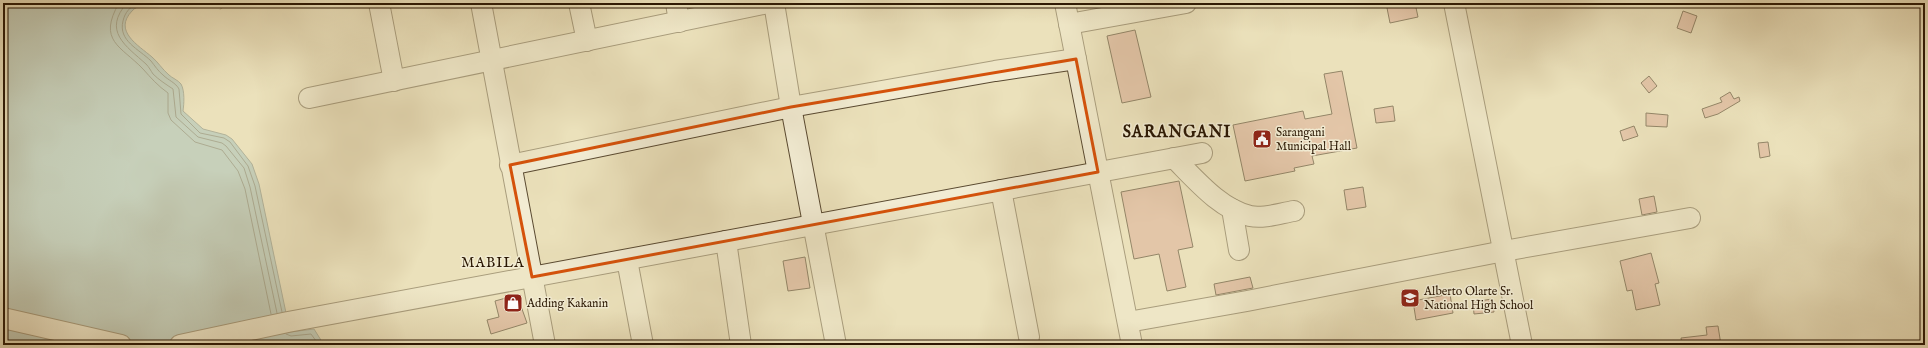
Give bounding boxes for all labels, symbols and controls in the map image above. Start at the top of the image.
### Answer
district label: SARANGANI [1123,123,1231,143]
place label: Sarangani Municipal Hall [1276,125,1352,155]
public building icon: Sarangani Municipal Hall [1251,128,1273,150]
district label: MABILA [461,254,525,272]
place label: Alberto Olarte Sr. National High School [1423,284,1534,313]
school or university icon: Alberto Olarte Sr. National High School [1399,287,1421,309]
shop icon: Adding Kakanin [502,292,524,314]
place label: Adding Kakanin [526,296,609,311]

